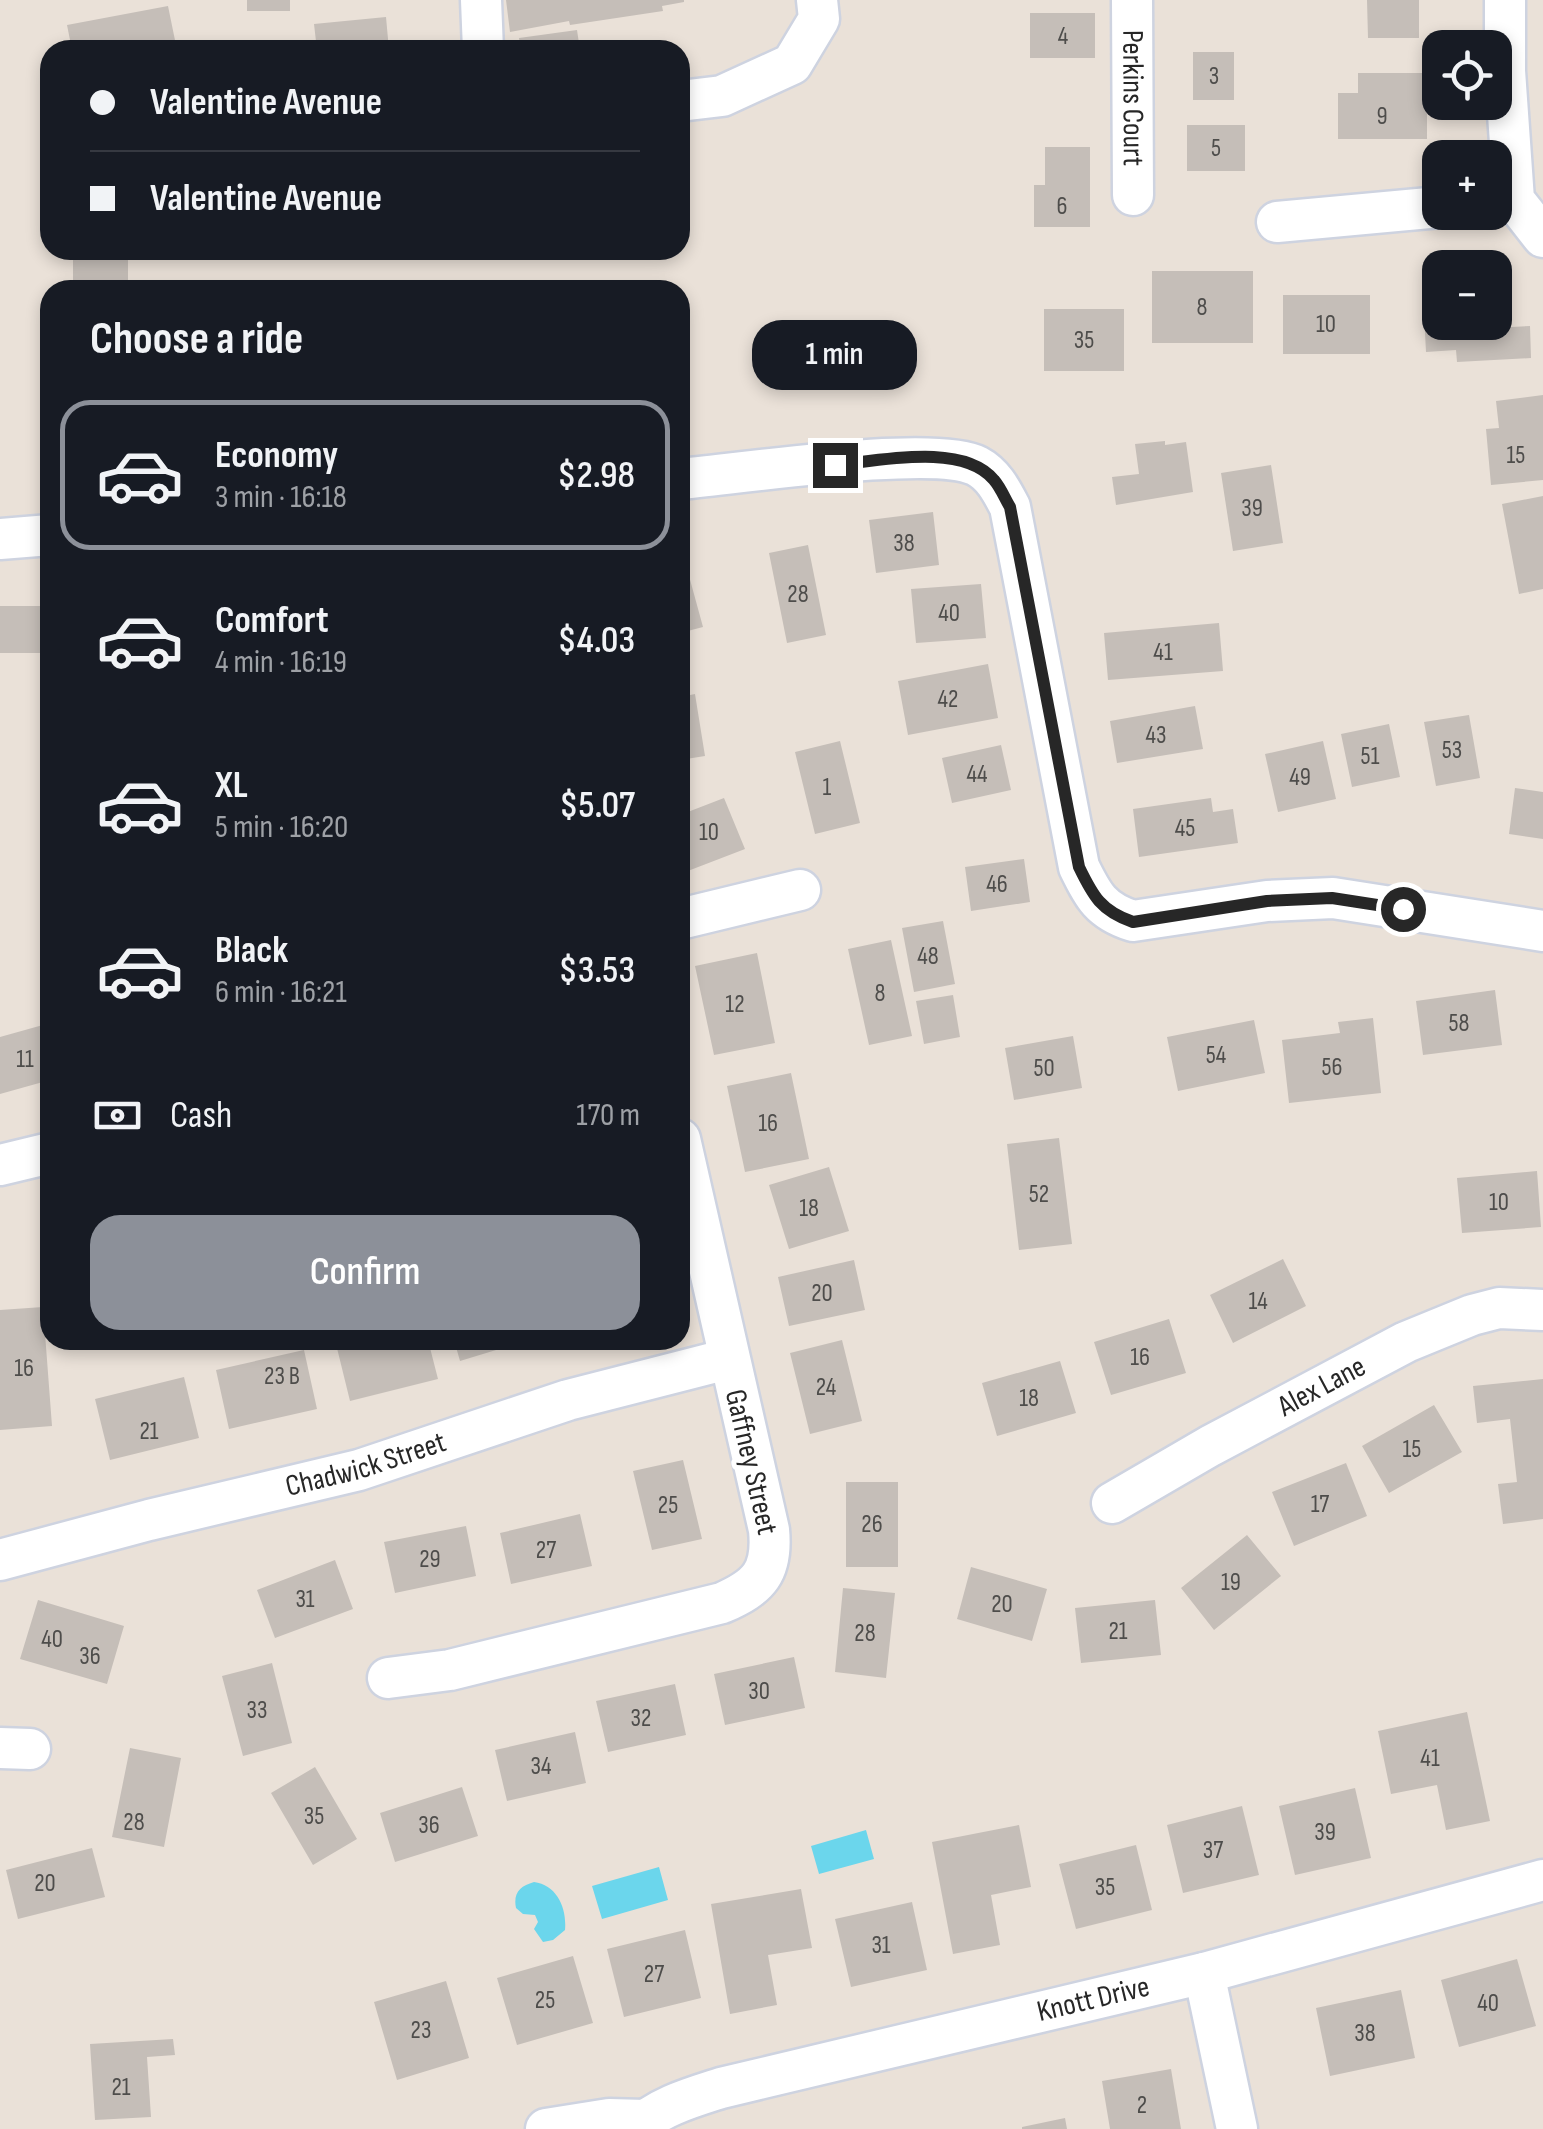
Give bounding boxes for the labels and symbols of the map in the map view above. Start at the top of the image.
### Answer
house number: 4 [1058,21,1068,52]
street label: Perkins Court [1114,30,1151,166]
house number: 3 [1209,61,1219,92]
house number: 9 [1376,101,1388,132]
house number: 5 [1211,133,1221,164]
house number: 6 [1057,191,1067,222]
house number: 8 [1197,292,1207,323]
house number: 10 [1316,309,1336,340]
callout: 1 min [752,320,918,390]
house number: 35 [1074,325,1094,356]
house number: 15 [1507,440,1525,471]
route end [813,443,858,488]
house number: 39 [1241,493,1263,524]
house number: 38 [893,528,915,559]
house number: 28 [787,579,809,610]
house number: 40 [938,598,960,629]
house number: 41 [1153,637,1173,668]
house number: 42 [938,684,958,715]
house number: 43 [1145,720,1167,751]
house number: 53 [1442,735,1462,766]
house number: 51 [1361,741,1380,772]
house number: 44 [966,759,988,790]
house number: 49 [1289,762,1311,793]
house number: 1 [823,772,832,803]
house number: 45 [1175,813,1195,844]
house number: 10 [699,817,719,848]
house number: 46 [986,869,1008,900]
route start [1381,887,1426,932]
house number: 48 [917,941,939,972]
house number: 8 [875,978,885,1009]
house number: 12 [725,989,745,1020]
house number: 58 [1448,1008,1470,1039]
house number: 54 [1206,1040,1226,1071]
house number: 11 [16,1044,34,1075]
house number: 56 [1322,1052,1342,1083]
house number: 50 [1033,1053,1055,1084]
house number: 16 [758,1108,778,1139]
house number: 52 [1029,1179,1049,1210]
house number: 10 [1489,1187,1509,1218]
house number: 18 [799,1193,819,1224]
house number: 20 [811,1278,833,1309]
house number: 14 [1248,1286,1268,1317]
house number: 16 [1130,1342,1150,1373]
street label: Alex Lane [1271,1349,1372,1425]
house number: 16 [14,1353,34,1384]
house number: 23 B [264,1361,300,1392]
house number: 24 [816,1372,836,1403]
house number: 18 [1019,1383,1039,1414]
street label: Gaffney Street [717,1386,785,1538]
house number: 21 [139,1416,159,1447]
street label: Chadwick Street [282,1424,451,1505]
house number: 15 [1403,1434,1421,1465]
house number: 17 [1311,1489,1329,1520]
house number: 25 [658,1490,678,1521]
house number: 26 [861,1509,883,1540]
house number: 27 [536,1535,556,1566]
house number: 29 [419,1544,441,1575]
house number: 19 [1221,1567,1241,1598]
house number: 31 [295,1584,315,1615]
house number: 20 [991,1589,1013,1620]
house number: 21 [1108,1616,1128,1647]
house number: 28 [854,1618,876,1649]
house number: 40 [41,1624,63,1655]
house number: 36 [79,1641,101,1672]
house number: 30 [748,1676,770,1707]
house number: 33 [247,1695,267,1726]
house number: 32 [631,1703,651,1734]
house number: 41 [1420,1743,1440,1774]
house number: 34 [531,1751,551,1782]
house number: 35 [304,1801,324,1832]
house number: 28 [123,1807,145,1838]
house number: 36 [418,1810,440,1841]
house number: 39 [1314,1817,1336,1848]
house number: 37 [1203,1835,1223,1866]
house number: 20 [34,1868,56,1899]
house number: 35 [1095,1872,1115,1903]
house number: 31 [871,1930,891,1961]
house number: 27 [644,1959,664,1990]
street label: Knott Drive [1034,1969,1153,2030]
house number: 25 [535,1985,555,2016]
house number: 40 [1477,1988,1499,2019]
house number: 23 [411,2015,431,2046]
house number: 38 [1354,2018,1376,2049]
house number: 21 [111,2072,131,2103]
house number: 2 [1137,2090,1147,2121]

